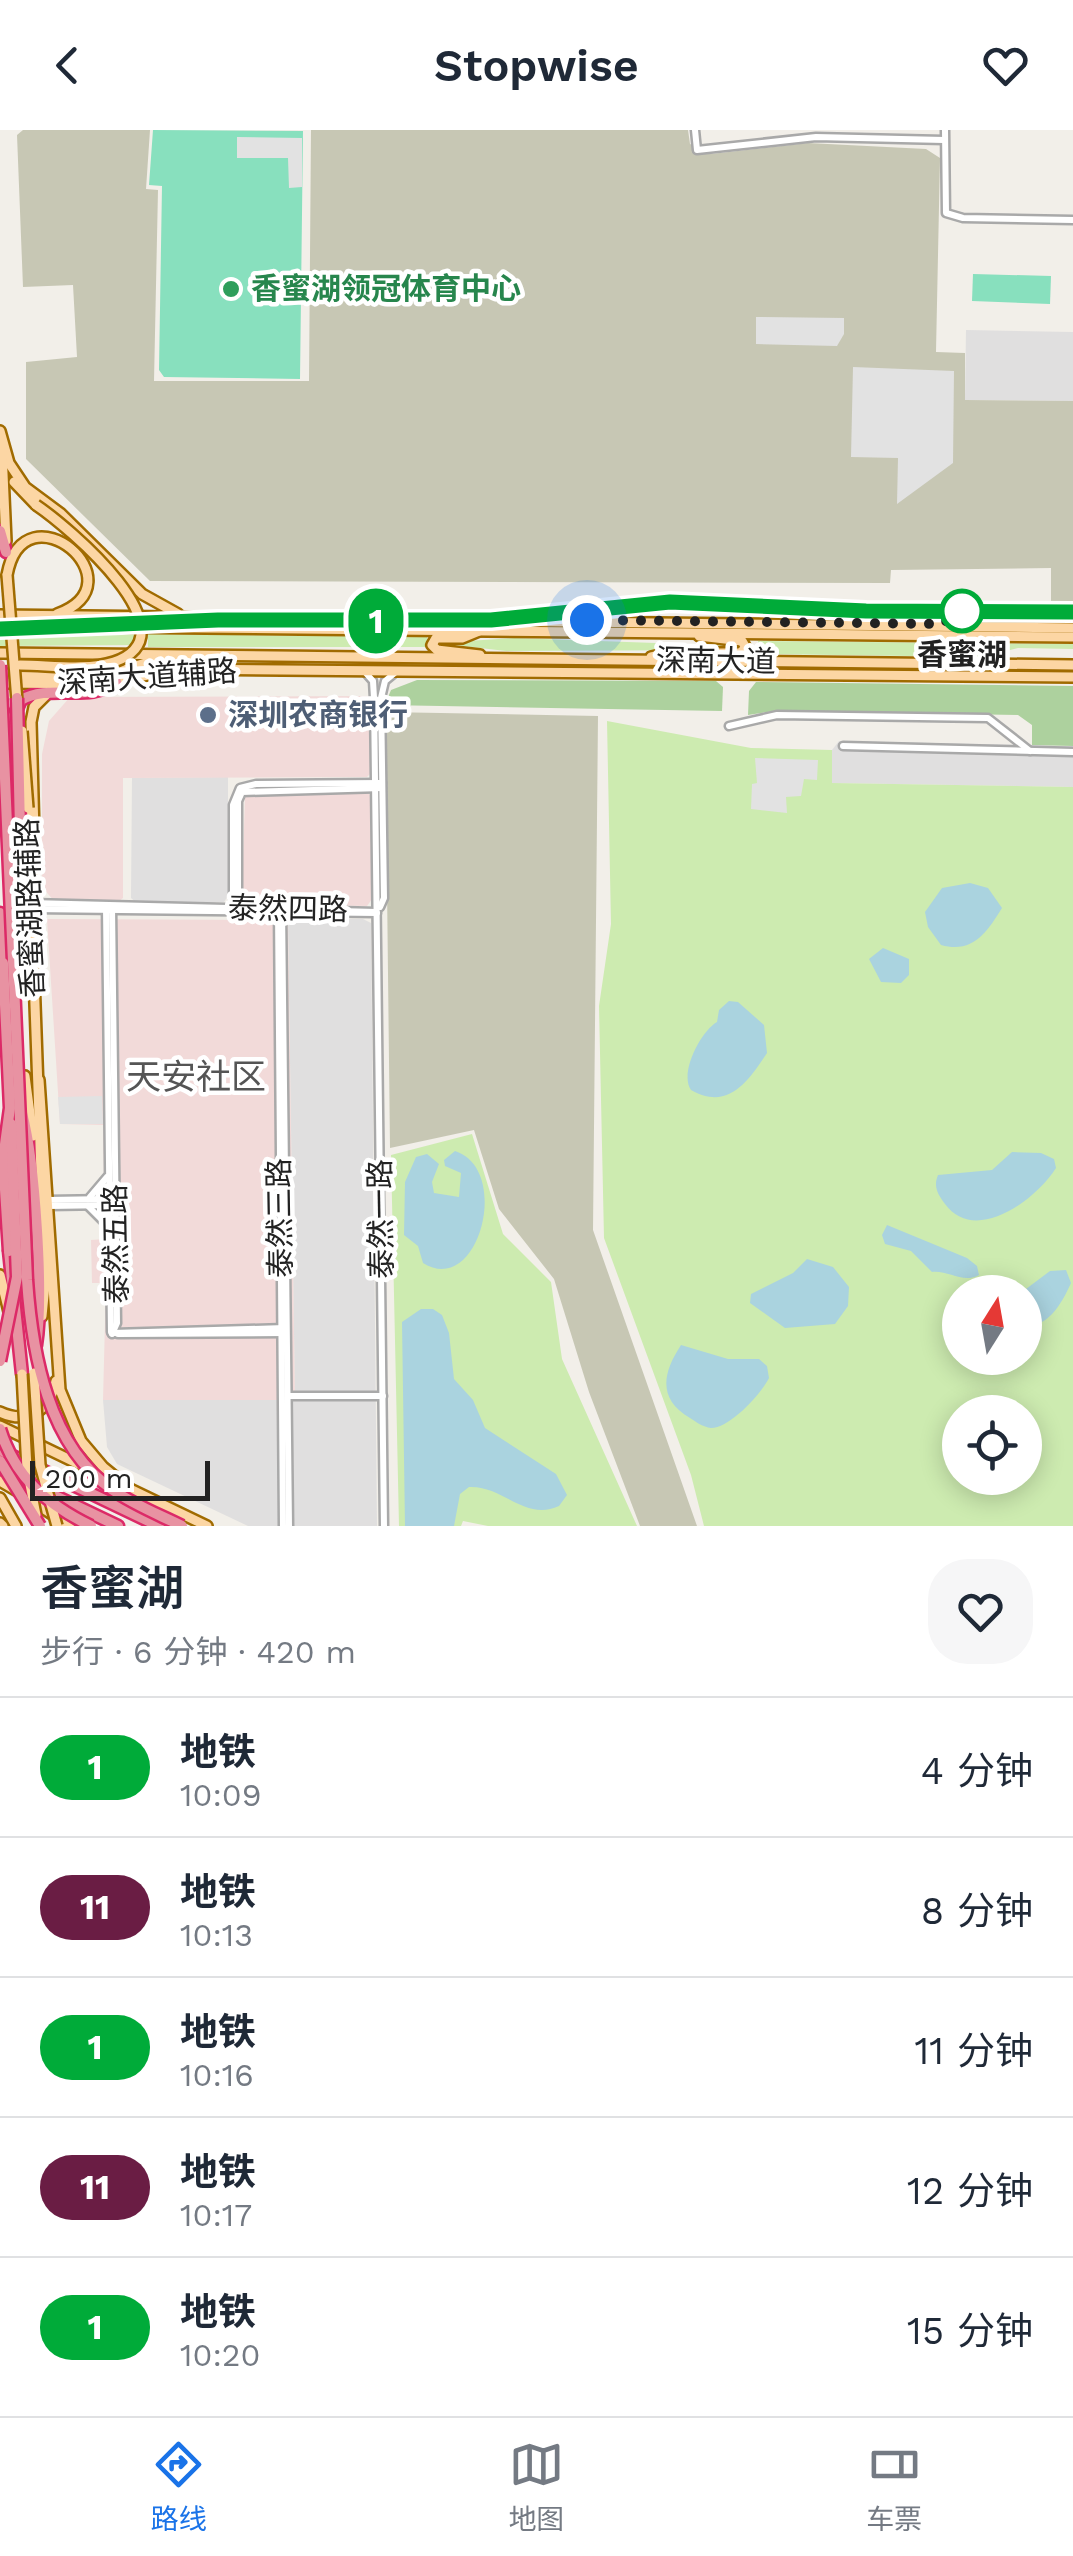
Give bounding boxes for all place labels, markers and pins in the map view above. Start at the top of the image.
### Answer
place label: 香蜜湖领冠体育中心 [251,271,521,306]
marker: 香蜜湖领冠体育中心 [220,278,242,300]
marker: 香蜜湖 [941,590,983,632]
place label: 香蜜湖 [917,637,1007,672]
place label: 深圳农商银行 [228,697,408,732]
marker: 深圳农商银行 [197,704,219,726]

